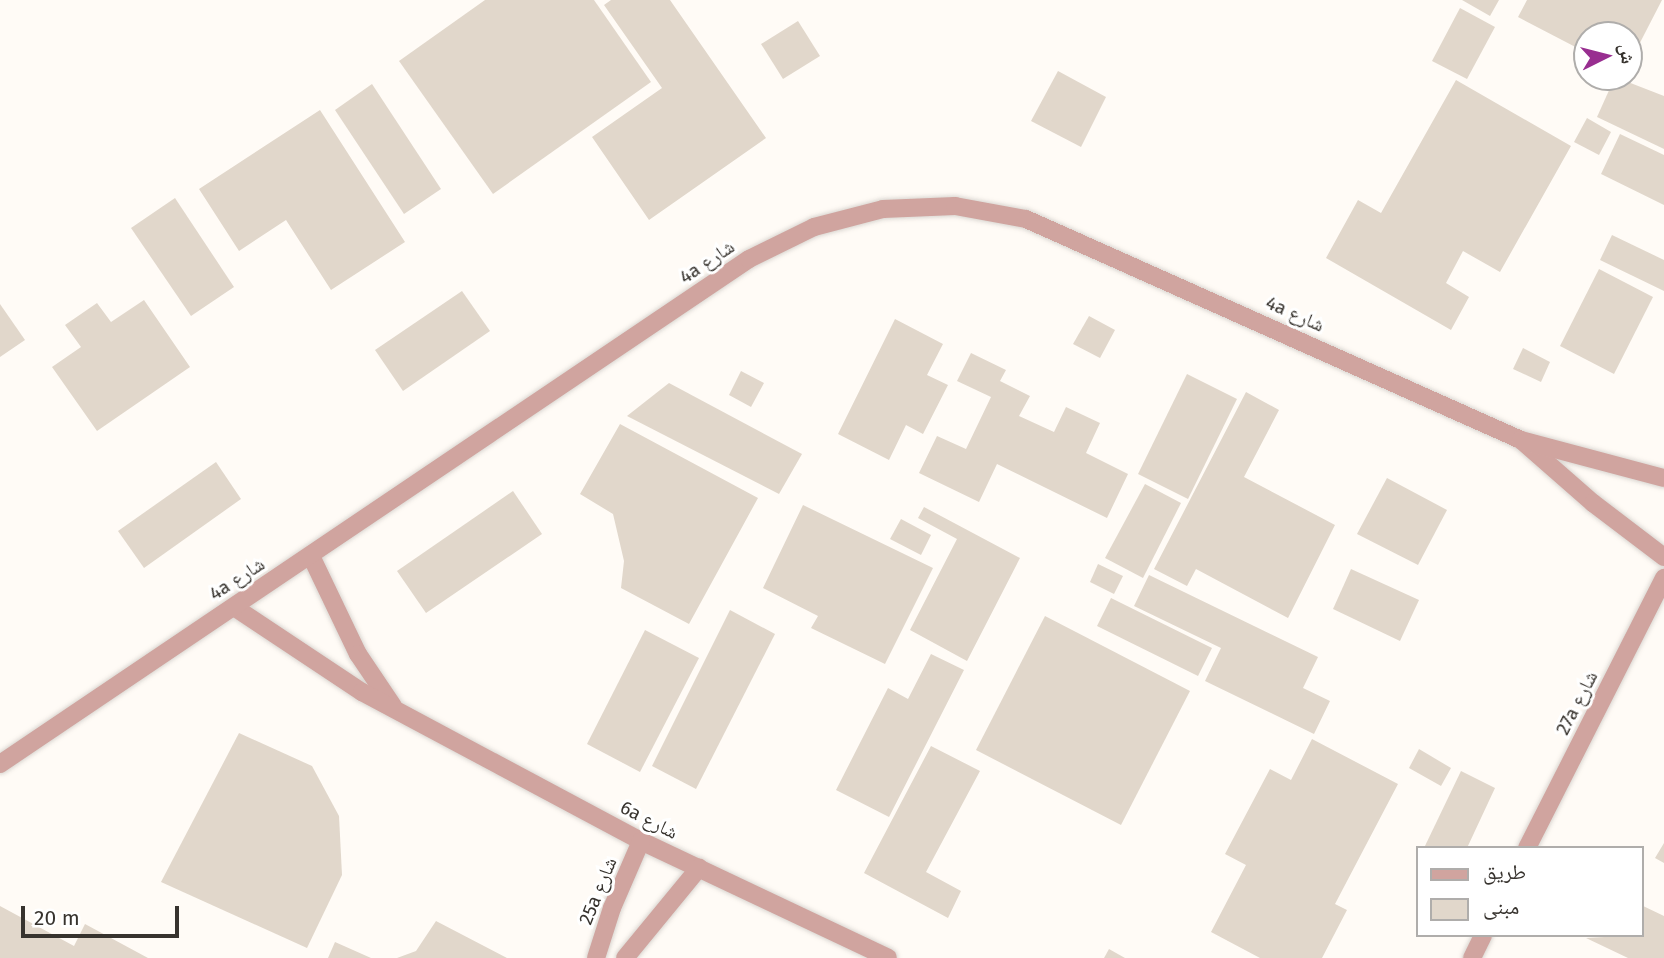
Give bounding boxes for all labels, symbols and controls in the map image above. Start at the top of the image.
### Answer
north arrow [1573,21,1643,91]
text: ش [1615,43,1640,65]
street label: 4a شارع [675,235,739,289]
street label: 4a شارع [1262,291,1328,337]
street label: 4a شارع [205,553,269,605]
street label: 27a شارع [1551,667,1603,739]
street label: 6a شارع [616,796,682,844]
legend [1416,846,1643,937]
street label: 25a شارع [574,854,622,928]
text: طريق [1483,859,1526,885]
scale bar [24,892,182,936]
text: مبنى [1483,894,1519,920]
text: 20 m [34,905,80,931]

